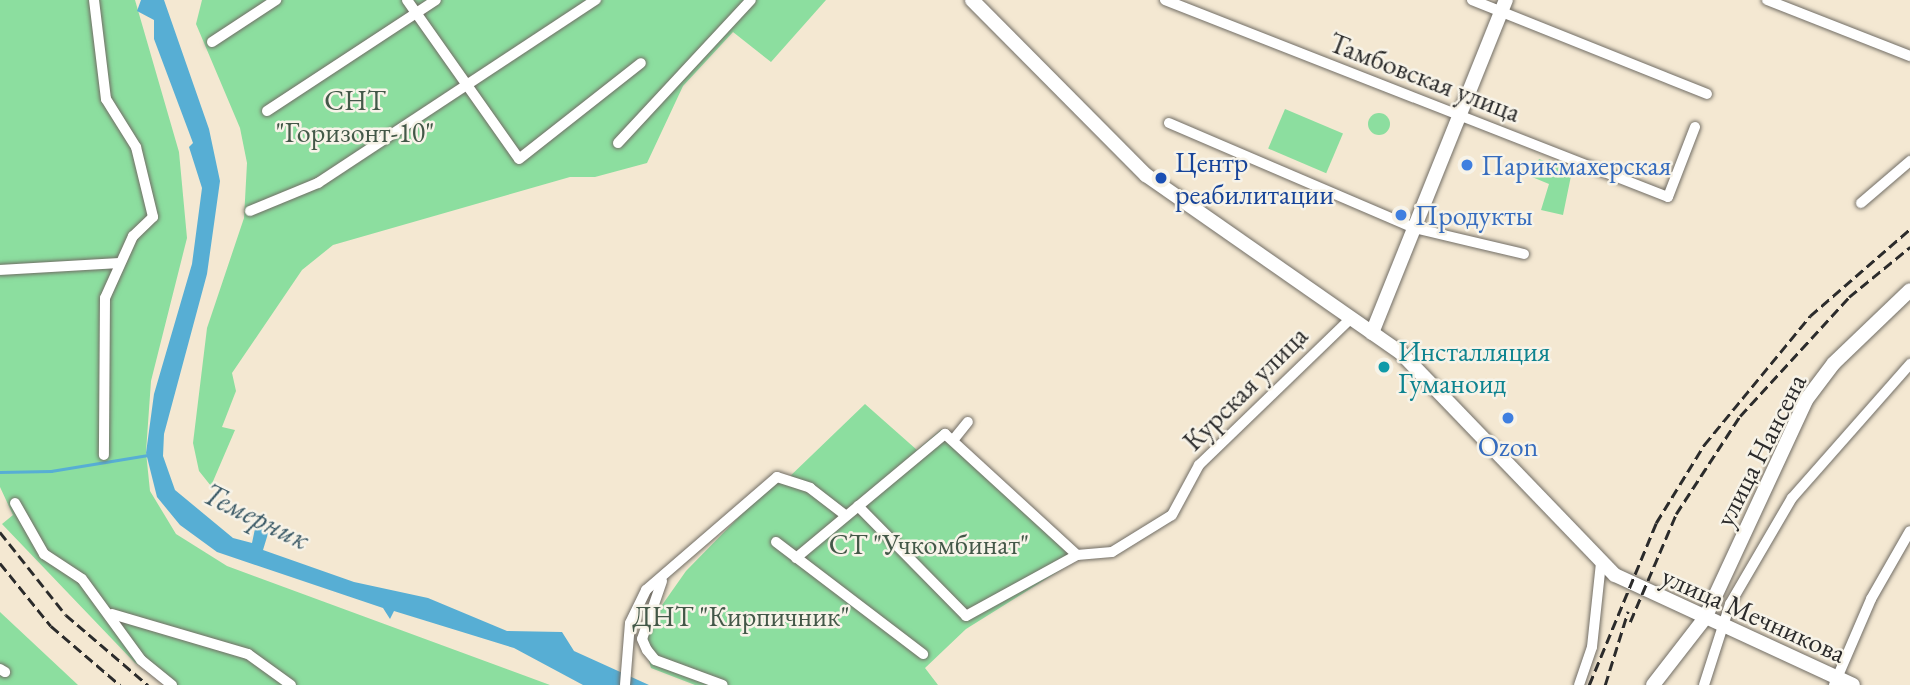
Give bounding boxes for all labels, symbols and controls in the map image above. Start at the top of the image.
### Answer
street label: Тамбовская улица [1325,25,1525,129]
park label: СНТ "Горизонт-10" [276,83,434,149]
place label: Центр реабилитации [1175,145,1334,211]
place label: Парикмахерская [1481,148,1671,182]
marker: Парикмахерская [1459,157,1475,173]
marker: Центр реабилитации [1153,170,1169,186]
place label: Продукты [1415,198,1533,232]
marker: Продукты [1393,207,1409,223]
street label: Курская улица [1176,319,1314,457]
place label: Инсталляция Гуманоид [1398,334,1550,400]
marker: Инсталляция Гуманоид [1376,359,1392,375]
street label: улица Нансена [1707,368,1813,532]
marker: Ozon [1500,410,1516,426]
place label: Ozon [1478,429,1538,463]
water label: Темерник [197,476,315,558]
park label: СТ "Учкомбинат" [829,527,1029,561]
street label: улица Мечникова [1657,558,1851,670]
park label: ДНТ "Кирпичник" [632,599,850,633]

